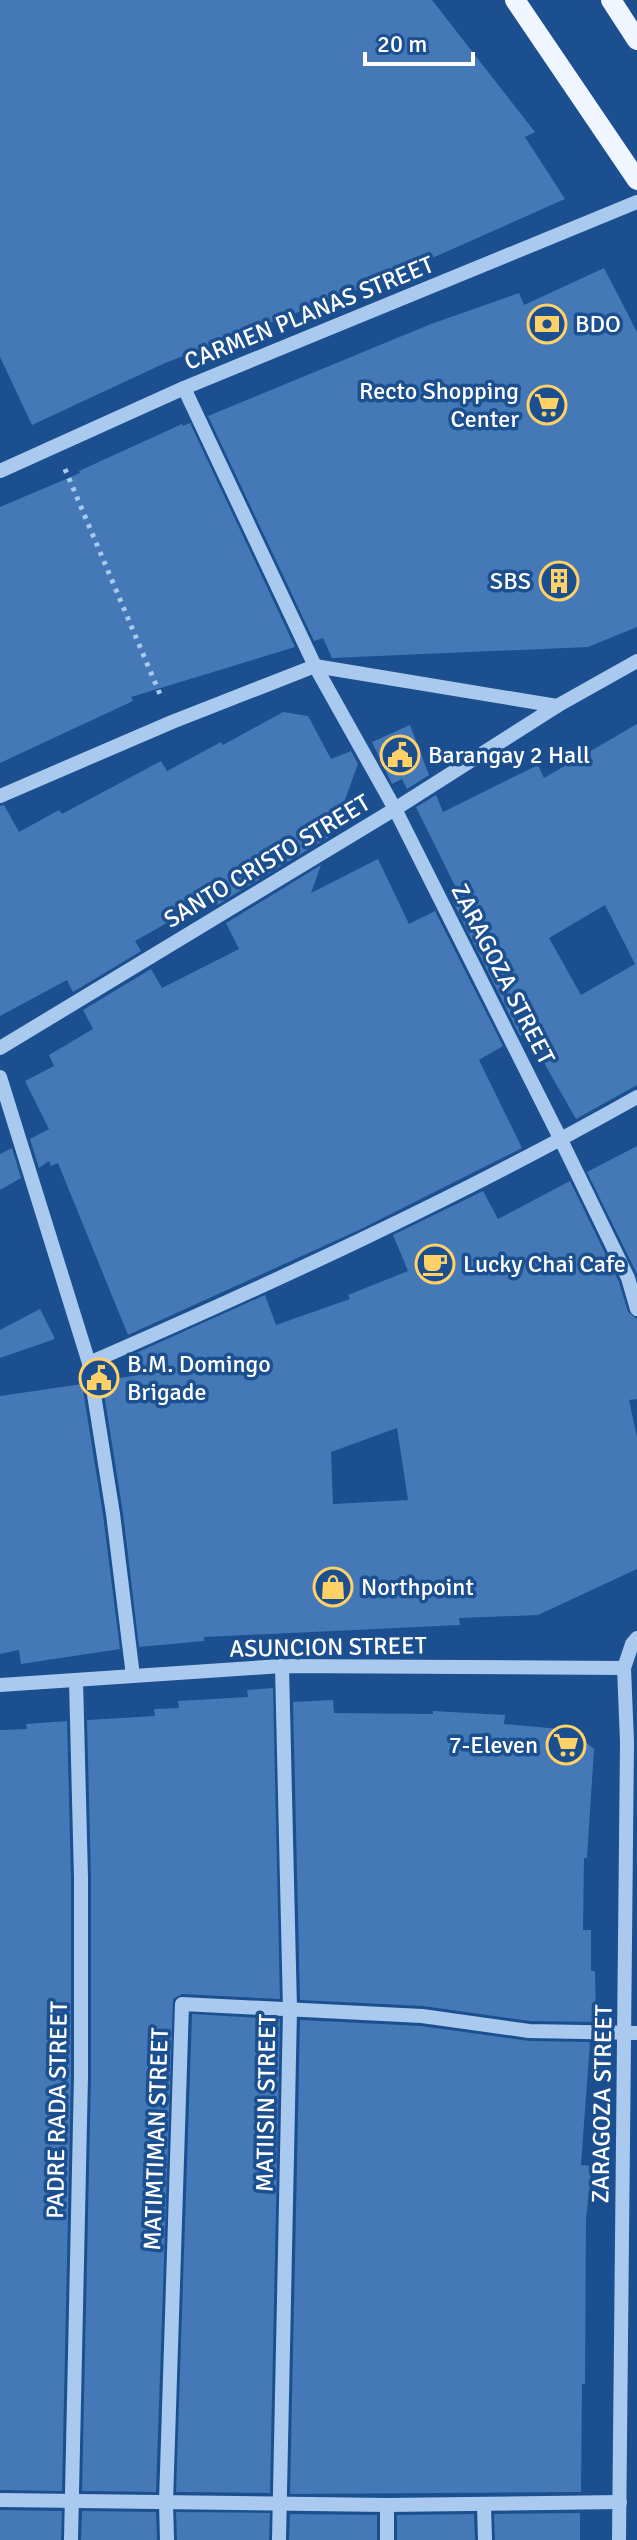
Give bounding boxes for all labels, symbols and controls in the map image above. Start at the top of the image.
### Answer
scale bar [365,16,473,66]
text: 20 m [377,29,427,59]
street label: CARMEN PLANAS STREET [180,249,438,377]
bank icon: BDO [526,303,568,345]
place label: BDO [575,309,621,339]
place label: Recto Shopping Center [359,376,519,434]
supermarket icon: Recto Shopping Center [526,384,568,426]
building icon: SBS [538,560,580,602]
place label: SBS [490,566,531,596]
public building icon: Barangay 2 Hall [379,734,421,776]
place label: Barangay 2 Hall [428,740,590,770]
street label: SANTO CRISTO STREET [158,787,376,934]
street label: ZARAGOZA STREET [444,879,562,1070]
cafe icon: Lucky Chai Cafe [414,1243,456,1285]
place label: Lucky Chai Cafe [463,1249,626,1279]
place label: B.M. Domingo Brigade [127,1349,271,1407]
public building icon: B.M. Domingo Brigade [78,1357,120,1399]
shop icon: Northpoint [312,1566,354,1608]
place label: Northpoint [361,1572,474,1602]
street label: ASUNCION STREET [229,1630,427,1664]
supermarket icon: 7-Eleven [545,1724,587,1766]
place label: 7-Eleven [449,1730,538,1760]
street label: PADRE RADA STREET [40,2001,74,2219]
street label: ZARAGOZA STREET [585,2004,619,2204]
street label: MATIISIN STREET [249,2013,283,2192]
street label: MATIMTIMAN STREET [137,2027,175,2251]

